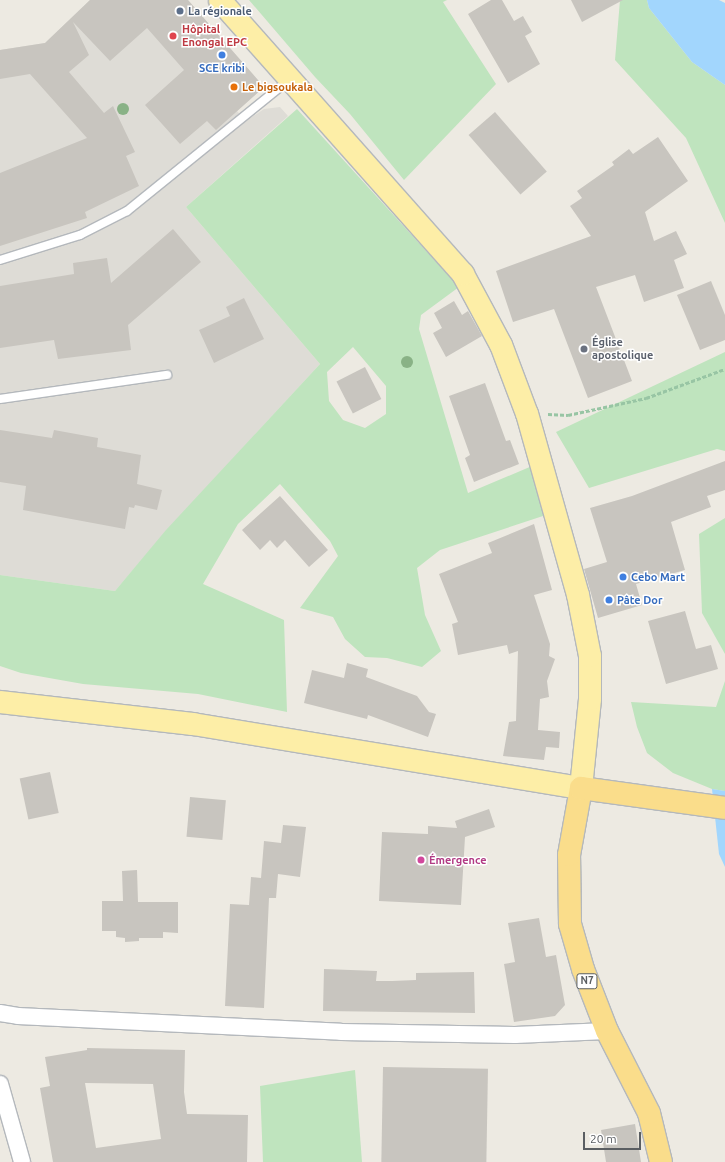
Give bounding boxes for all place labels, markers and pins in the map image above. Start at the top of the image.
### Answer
place label: La régionale [188,4,252,18]
marker: La régionale [175,6,185,16]
place label: Hôpital Enongal EPC [182,23,247,49]
marker: Hôpital Enongal EPC [167,30,179,42]
marker: SCE kribi [217,50,227,60]
place label: SCE kribi [199,61,245,75]
place label: Le bigsoukala [242,80,313,94]
marker: Le bigsoukala [229,82,239,92]
place label: Église apostolique [592,336,653,362]
marker: Église apostolique [579,344,589,354]
place label: Cebo Mart [631,570,685,584]
marker: Cebo Mart [618,572,628,582]
place label: Pâte Dor [617,593,662,607]
marker: Pâte Dor [604,595,614,605]
place label: Émergence [429,853,487,867]
marker: Émergence [416,855,426,865]

